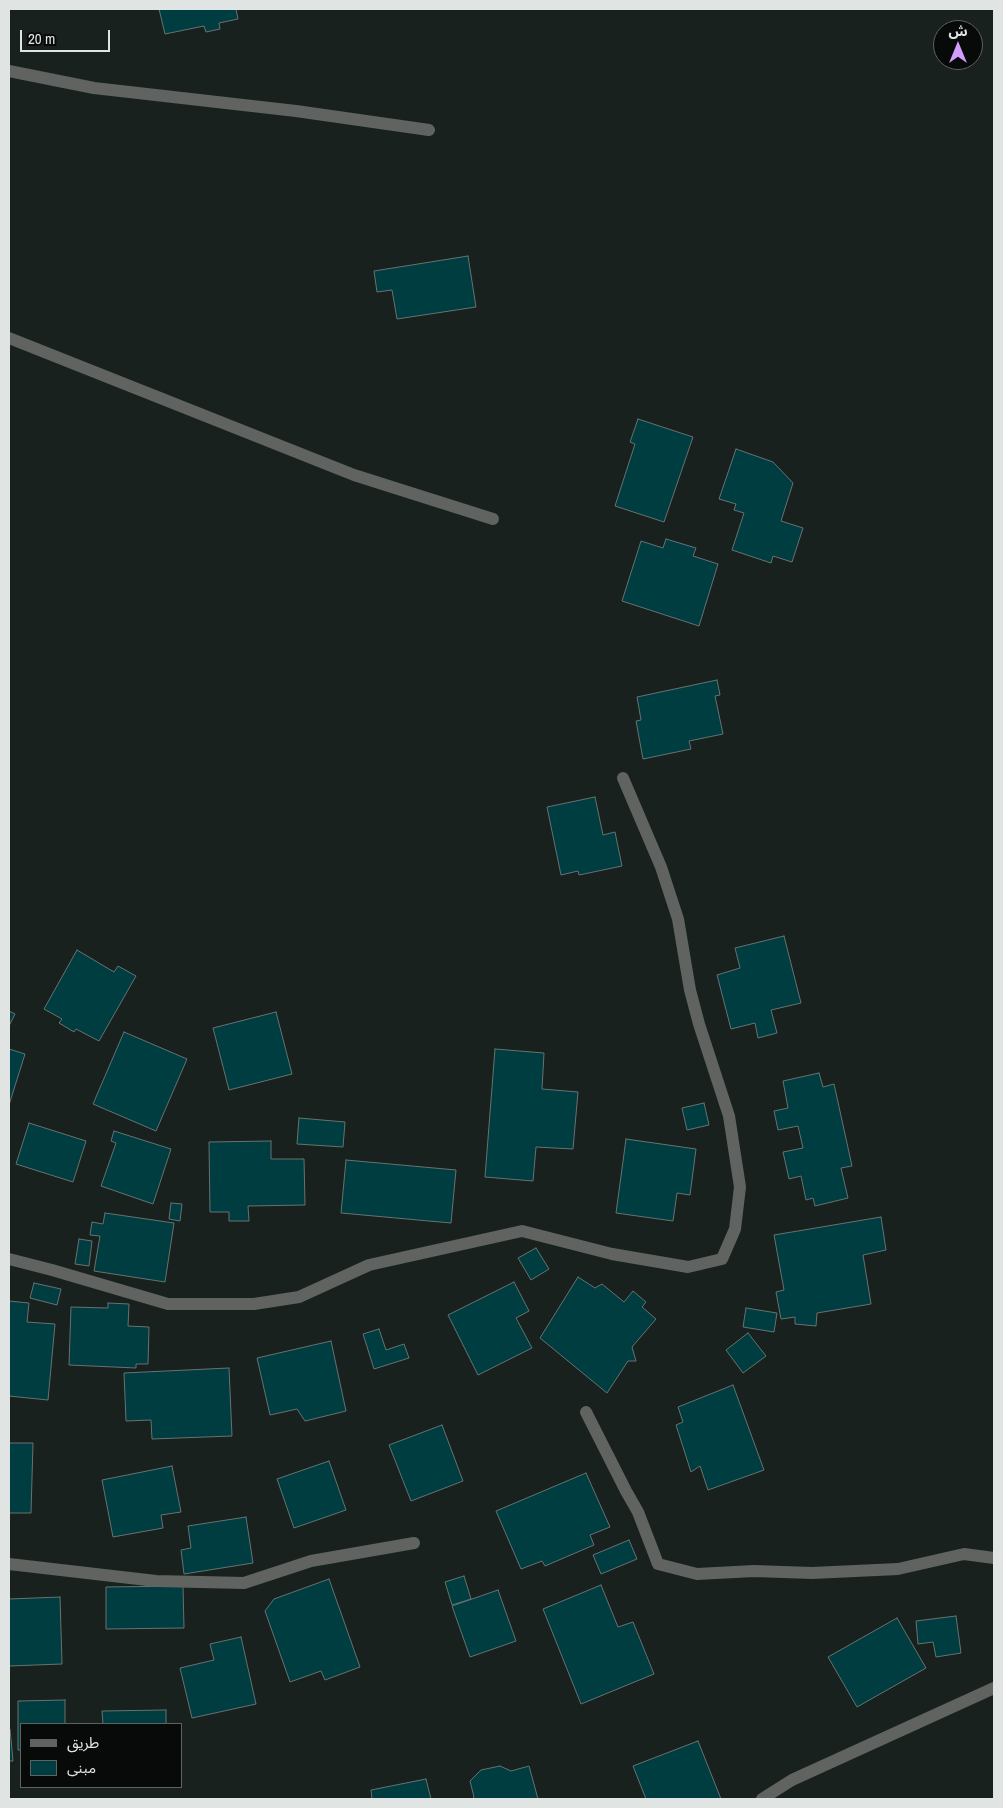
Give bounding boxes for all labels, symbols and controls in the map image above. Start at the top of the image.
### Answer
scale bar [22,20,112,52]
north arrow [933,20,983,70]
text: ش [948,22,968,40]
text: 20 m [28,28,55,49]
legend [20,1723,182,1788]
text: طريق [67,1732,99,1753]
text: مبنى [67,1757,96,1778]

